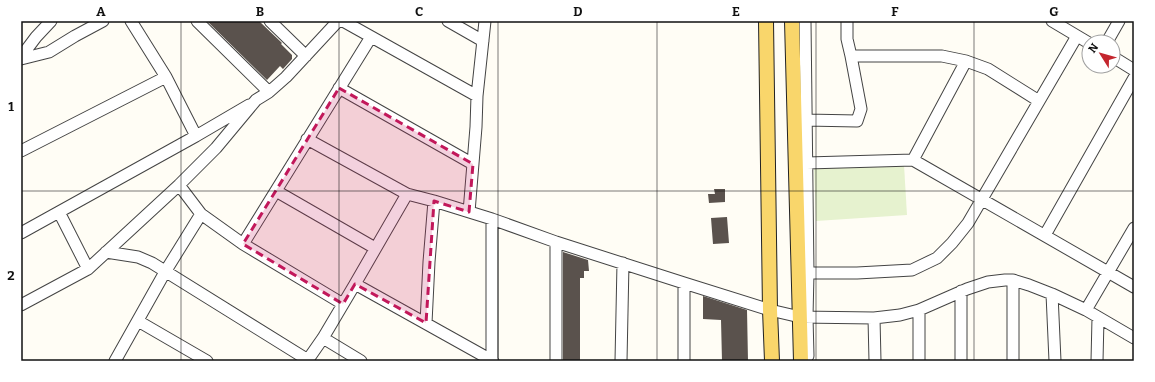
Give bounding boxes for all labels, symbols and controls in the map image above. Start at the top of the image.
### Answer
text: A [96,4,106,19]
text: B [256,4,264,19]
text: C [415,4,423,19]
text: D [573,4,583,19]
text: E [732,4,740,19]
text: F [891,4,899,19]
text: G [1049,4,1059,19]
north arrow [1081,34,1121,74]
text: N [1086,41,1101,56]
text: 1 [8,99,14,114]
text: 2 [7,268,15,283]

